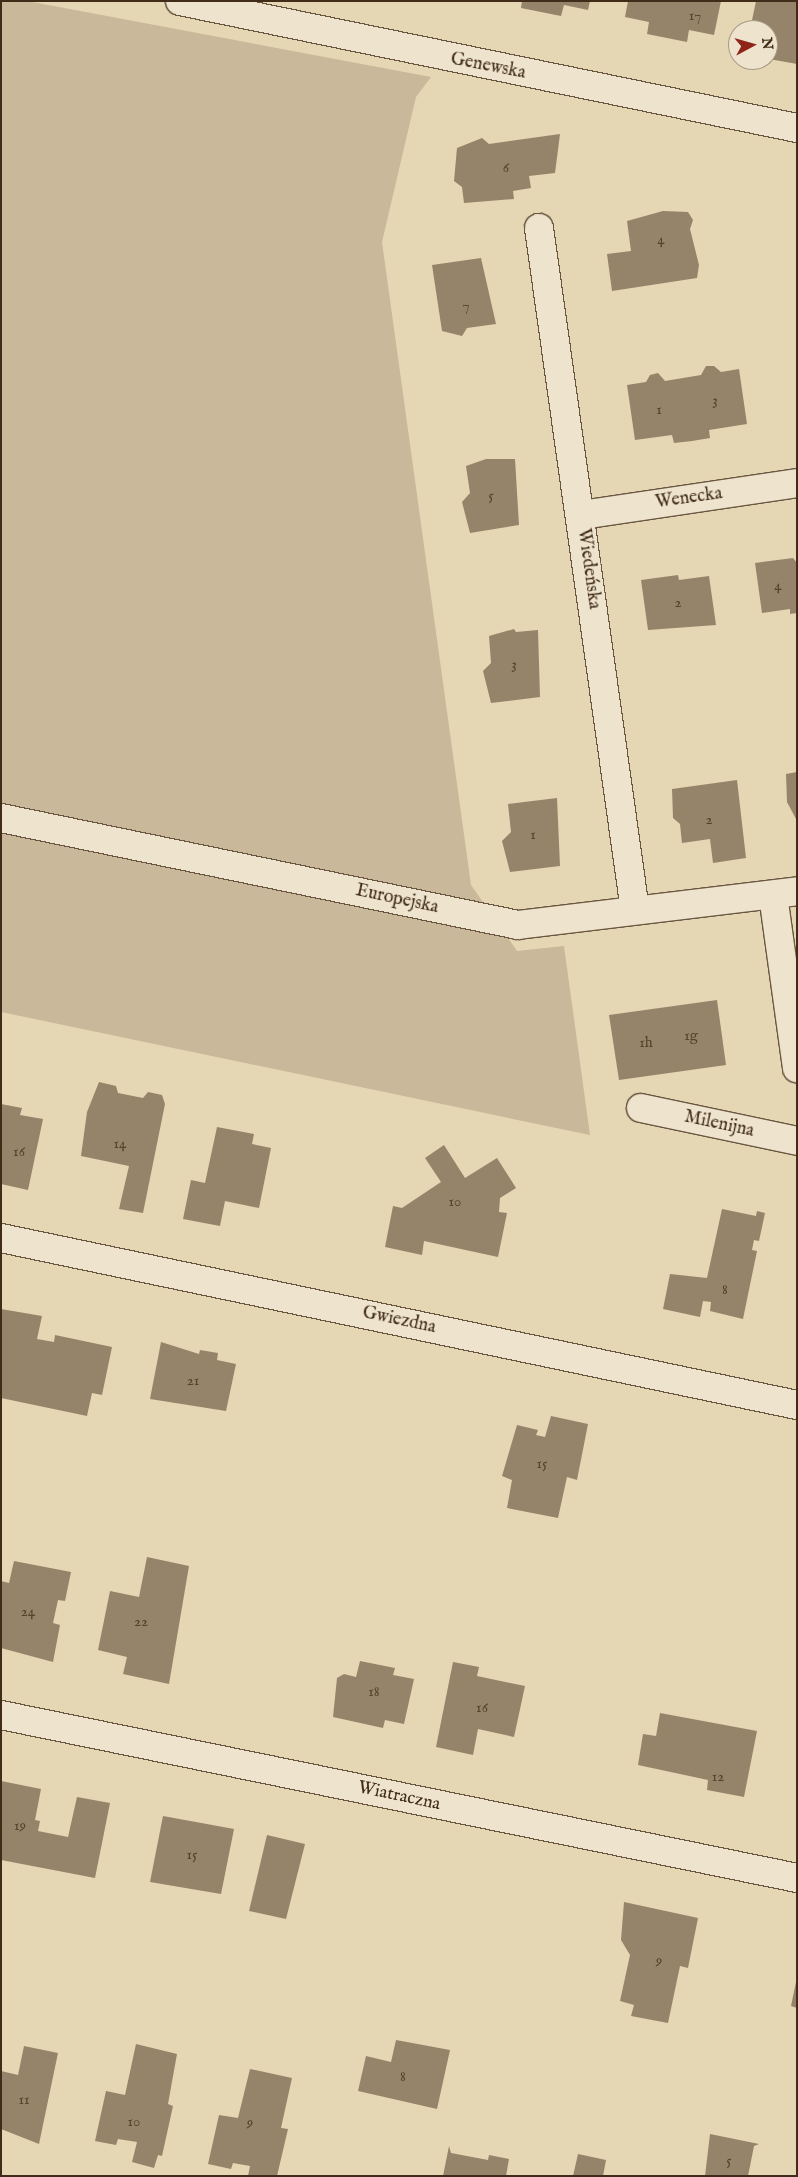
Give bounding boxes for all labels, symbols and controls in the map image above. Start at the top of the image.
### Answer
house number: 17 [689,7,701,25]
north arrow [728,20,778,70]
text: N [757,37,777,51]
street label: Genewska [449,49,527,85]
house number: 6 [503,159,509,177]
house number: 4 [657,231,665,249]
house number: 7 [462,297,470,315]
house number: 3 [712,392,718,410]
house number: 1 [656,401,662,419]
street label: Wenecka [654,484,724,514]
house number: 5 [488,487,494,505]
street label: Wiedeńska [572,527,604,611]
house number: 4 [774,577,782,595]
house number: 2 [674,594,682,612]
house number: 3 [511,656,517,674]
house number: 2 [705,811,713,829]
house number: 1 [530,826,536,844]
street label: Europejska [354,881,440,919]
house number: 1g [684,1027,698,1045]
house number: 1h [639,1034,653,1052]
street label: Milenijna [682,1107,756,1143]
house number: 14 [114,1135,126,1153]
house number: 16 [13,1143,25,1161]
house number: 10 [449,1193,461,1211]
house number: 8 [722,1281,728,1299]
street label: Gwiezdna [360,1303,438,1339]
house number: 21 [187,1372,199,1390]
house number: 15 [536,1455,548,1473]
house number: 24 [21,1603,35,1621]
house number: 22 [134,1613,148,1631]
house number: 18 [368,1683,380,1701]
house number: 16 [476,1699,488,1717]
house number: 12 [712,1768,724,1786]
street label: Wiatraczna [356,1778,442,1816]
house number: 19 [14,1817,26,1835]
house number: 15 [186,1846,198,1864]
house number: 9 [656,1952,662,1970]
house number: 8 [400,2068,406,2086]
house number: 11 [18,2091,30,2109]
house number: 10 [128,2113,140,2131]
house number: 9 [247,2114,253,2132]
house number: 5 [726,2152,732,2170]

